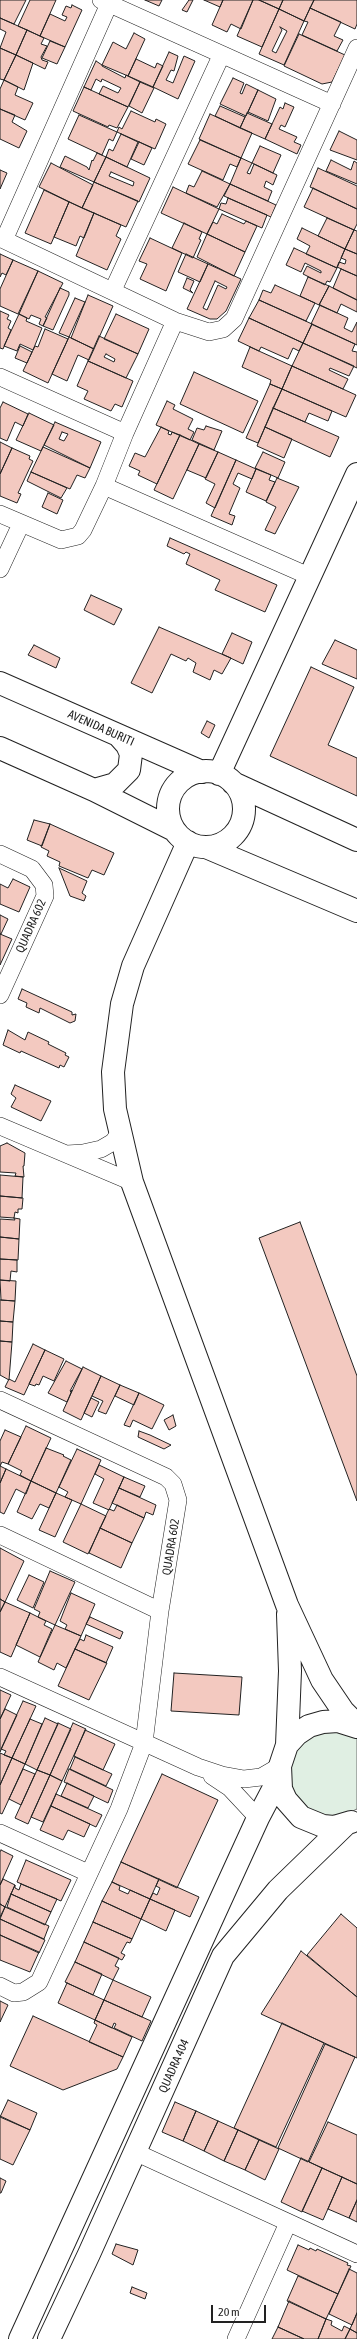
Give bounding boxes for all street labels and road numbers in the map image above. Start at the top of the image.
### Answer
street label: AVENIDA BURITI [66,707,136,749]
street label: QUADRA 602 [13,897,49,955]
street label: QUADRA 602 [159,1518,183,1576]
street label: QUADRA 404 [156,2037,192,2095]

